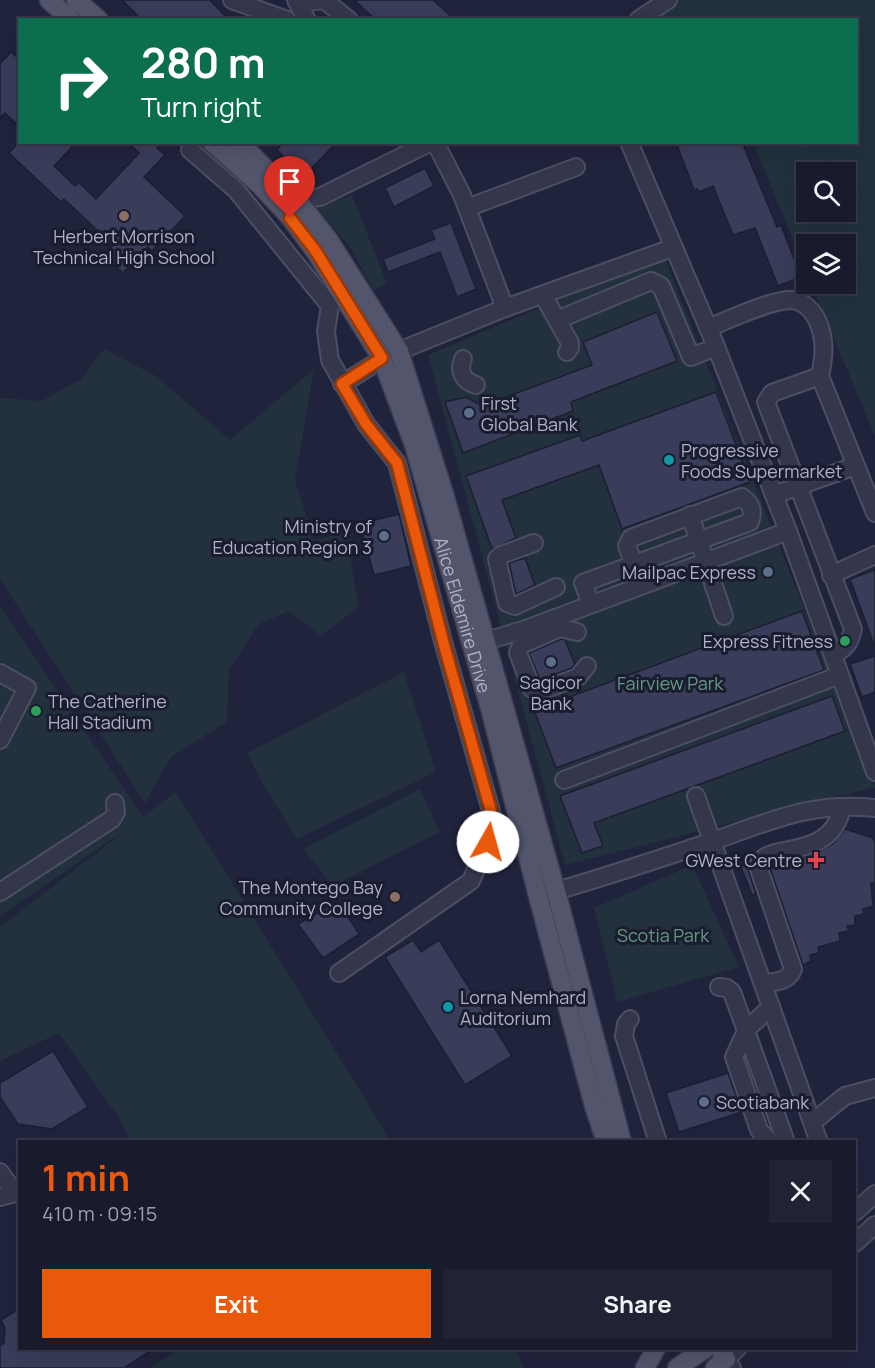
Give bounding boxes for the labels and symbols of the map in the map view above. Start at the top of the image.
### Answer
pin [264,156,315,218]
marker: Herbert Morrison Technical High School [117,209,131,223]
place label: Herbert Morrison Technical High School [33,224,215,269]
place label: First Global Bank [481,391,579,436]
marker: First Global Bank [462,406,476,420]
place label: Progressive Foods Supermarket [681,438,843,483]
marker: Progressive Foods Supermarket [662,453,676,467]
place label: Ministry of Education Region 3 [213,514,373,559]
marker: Ministry of Education Region 3 [377,529,391,543]
street label: Alice Eldemire Drive [429,534,497,695]
place label: Mailpac Express [622,560,756,584]
marker: Mailpac Express [761,565,775,579]
place label: Express Fitness [703,629,833,653]
marker: Express Fitness [838,634,852,648]
marker: Sagicor Bank [544,655,558,669]
place label: Sagicor Bank [520,670,583,715]
park label: Fairview Park [617,671,724,695]
place label: The Catherine Hall Stadium [48,689,167,734]
marker: The Catherine Hall Stadium [29,704,43,718]
position arrow [456,810,520,874]
place label: GWest Centre [685,848,802,872]
marker: GWest Centre [807,851,825,869]
place label: The Montego Bay Community College [220,875,384,920]
marker: The Montego Bay Community College [388,890,402,904]
park label: Scotia Park [617,923,710,947]
place label: Lorna Nemhard Auditorium [460,985,586,1030]
marker: Lorna Nemhard Auditorium [441,1000,455,1014]
place label: Scotiabank [716,1090,810,1114]
marker: Scotiabank [697,1095,711,1109]

